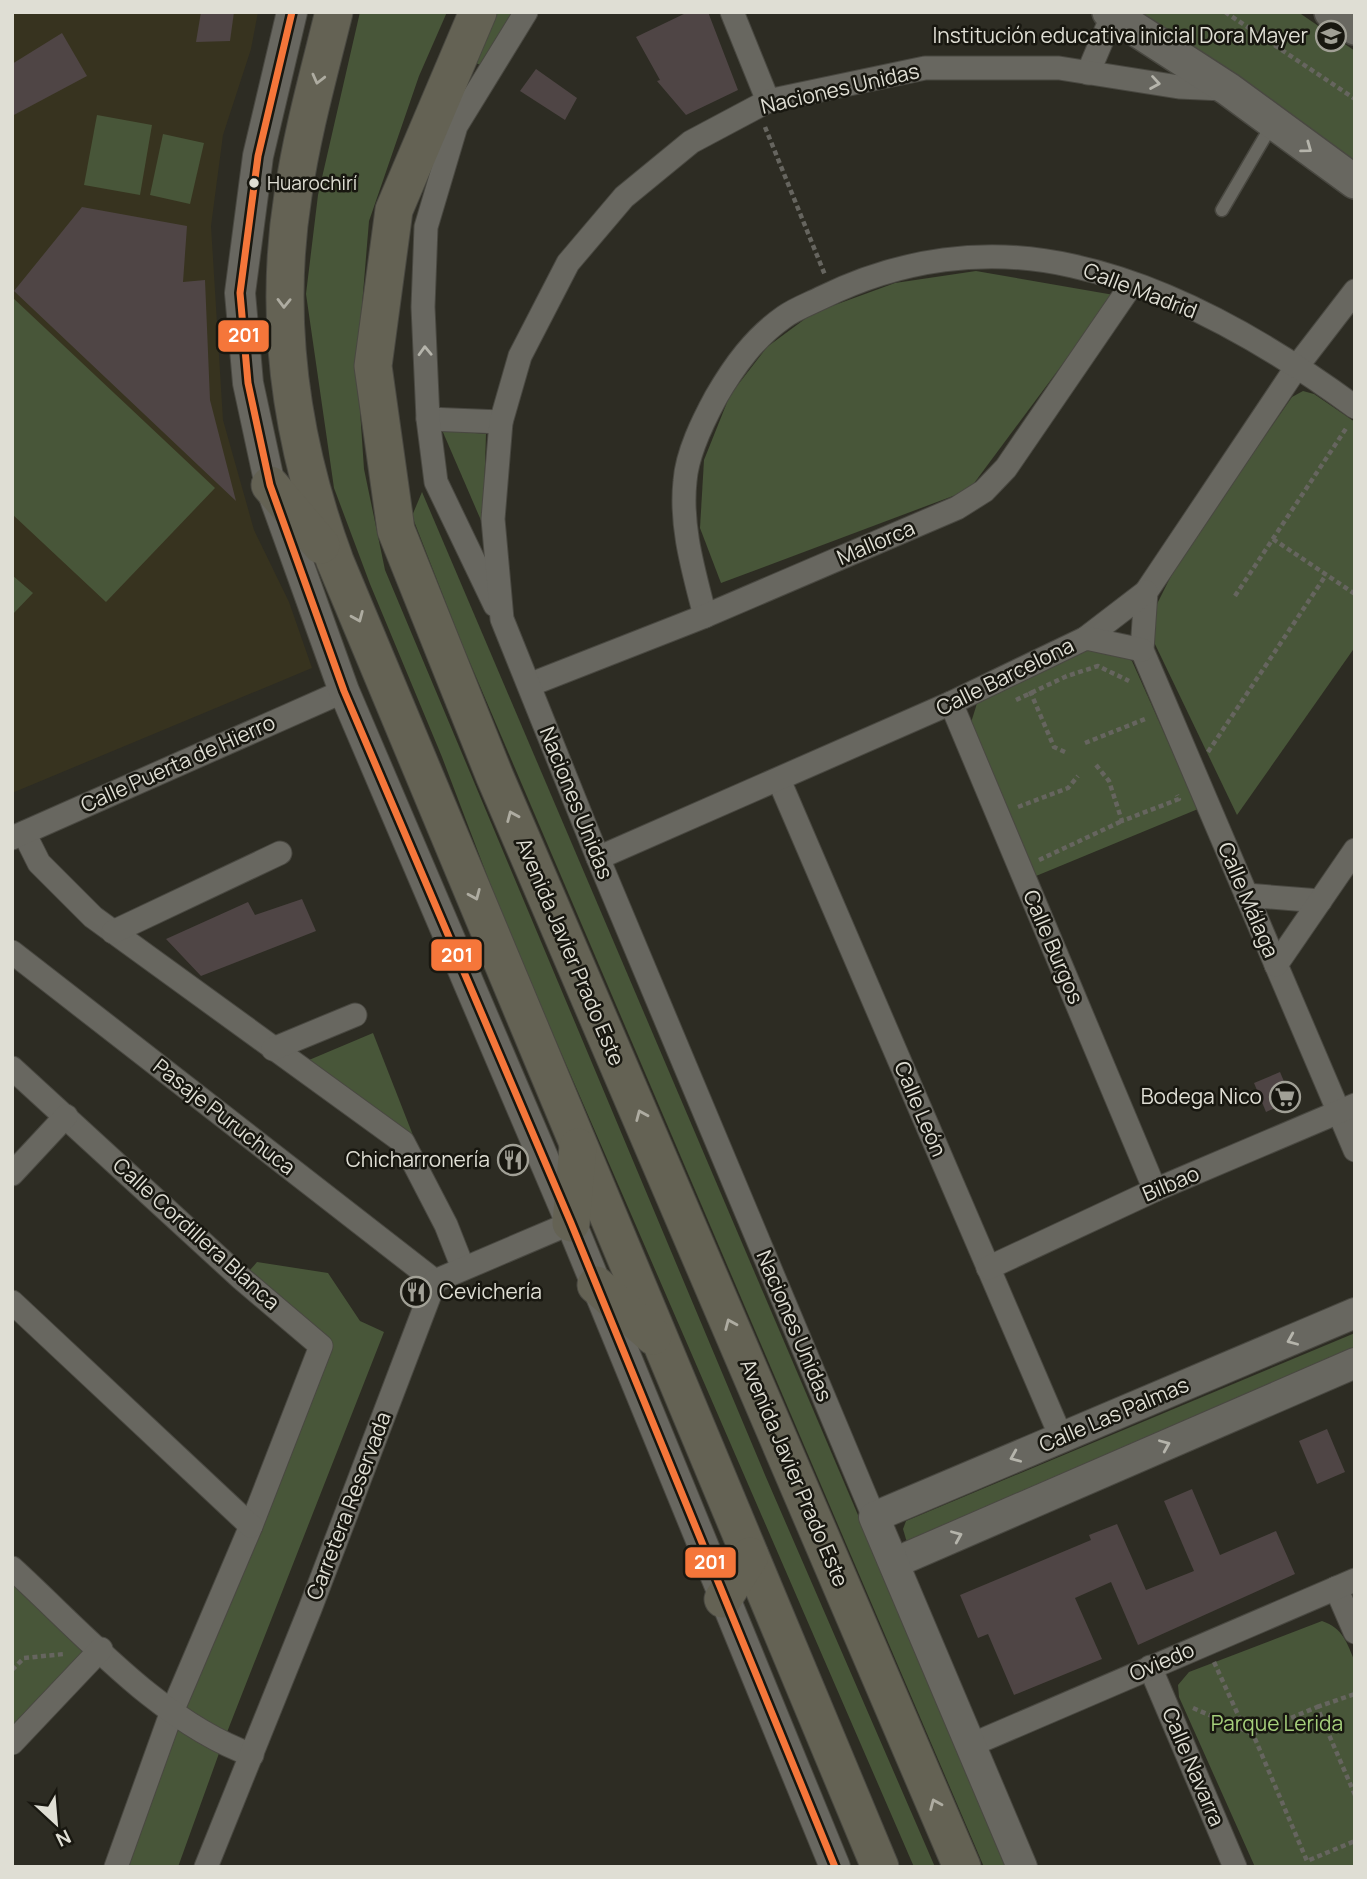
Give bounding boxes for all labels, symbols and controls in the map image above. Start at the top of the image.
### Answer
school or university icon: Institución educativa inicial Dora Mayer [1314,19,1348,53]
place label: Institución educativa inicial Dora Mayer [932,21,1308,49]
street label: Naciones Unidas [758,56,922,120]
one-way arrow [312,72,326,84]
one-way arrow [1149,75,1161,90]
one-way arrow [1299,139,1312,152]
place label: Huarochirí [267,170,357,196]
marker: Huarochirí [247,176,261,190]
street label: Calle Madrid [1079,256,1201,325]
one-way arrow [276,298,292,309]
line badge: 201 [217,319,270,353]
text: 201 [228,322,260,348]
one-way arrow [418,345,433,356]
street label: Mallorca [832,513,919,571]
one-way arrow [350,610,364,622]
street label: Calle Barcelona [931,631,1078,722]
street label: Calle Puerta de Hierro [76,708,279,819]
street label: Naciones Unidas [534,722,620,883]
one-way arrow [506,811,520,823]
street label: Avenida Javier Prado Este [510,833,632,1070]
street label: Calle Málaga [1212,838,1286,962]
street label: Calle Burgos [1017,885,1090,1008]
one-way arrow [466,888,480,900]
line badge: 201 [430,938,483,972]
text: 201 [441,942,473,968]
street label: Pasaje Puruchuca [148,1052,302,1181]
street label: Calle León [888,1057,954,1161]
supermarket icon: Bodega Nico [1268,1080,1302,1114]
place label: Bodega Nico [1141,1082,1262,1110]
one-way arrow [635,1110,649,1122]
restaurant icon: Chicharronería [496,1143,530,1177]
place label: Chicharronería [346,1145,490,1173]
street label: Calle Cordillera Blanca [107,1151,286,1316]
street label: Bilbao [1138,1159,1203,1208]
street label: Naciones Unidas [750,1246,839,1406]
restaurant icon: Cevichería [399,1275,433,1309]
place label: Cevichería [439,1277,542,1305]
one-way arrow [724,1319,738,1332]
one-way arrow [1287,1331,1299,1345]
street label: Avenida Javier Prado Este [734,1354,856,1591]
street label: Calle Las Palmas [1035,1370,1193,1458]
street label: Carretera Reservada [299,1408,397,1604]
one-way arrow [1159,1440,1171,1454]
one-way arrow [1009,1449,1022,1463]
one-way arrow [949,1530,962,1544]
line badge: 201 [684,1546,737,1579]
text: 201 [694,1549,726,1575]
street label: Oviedo [1125,1635,1198,1687]
street label: Calle Navarra [1156,1703,1232,1830]
park label: Parque Lerida [1211,1709,1343,1737]
north arrow [21,1788,91,1858]
one-way arrow [929,1799,943,1811]
text: N [52,1824,75,1853]

